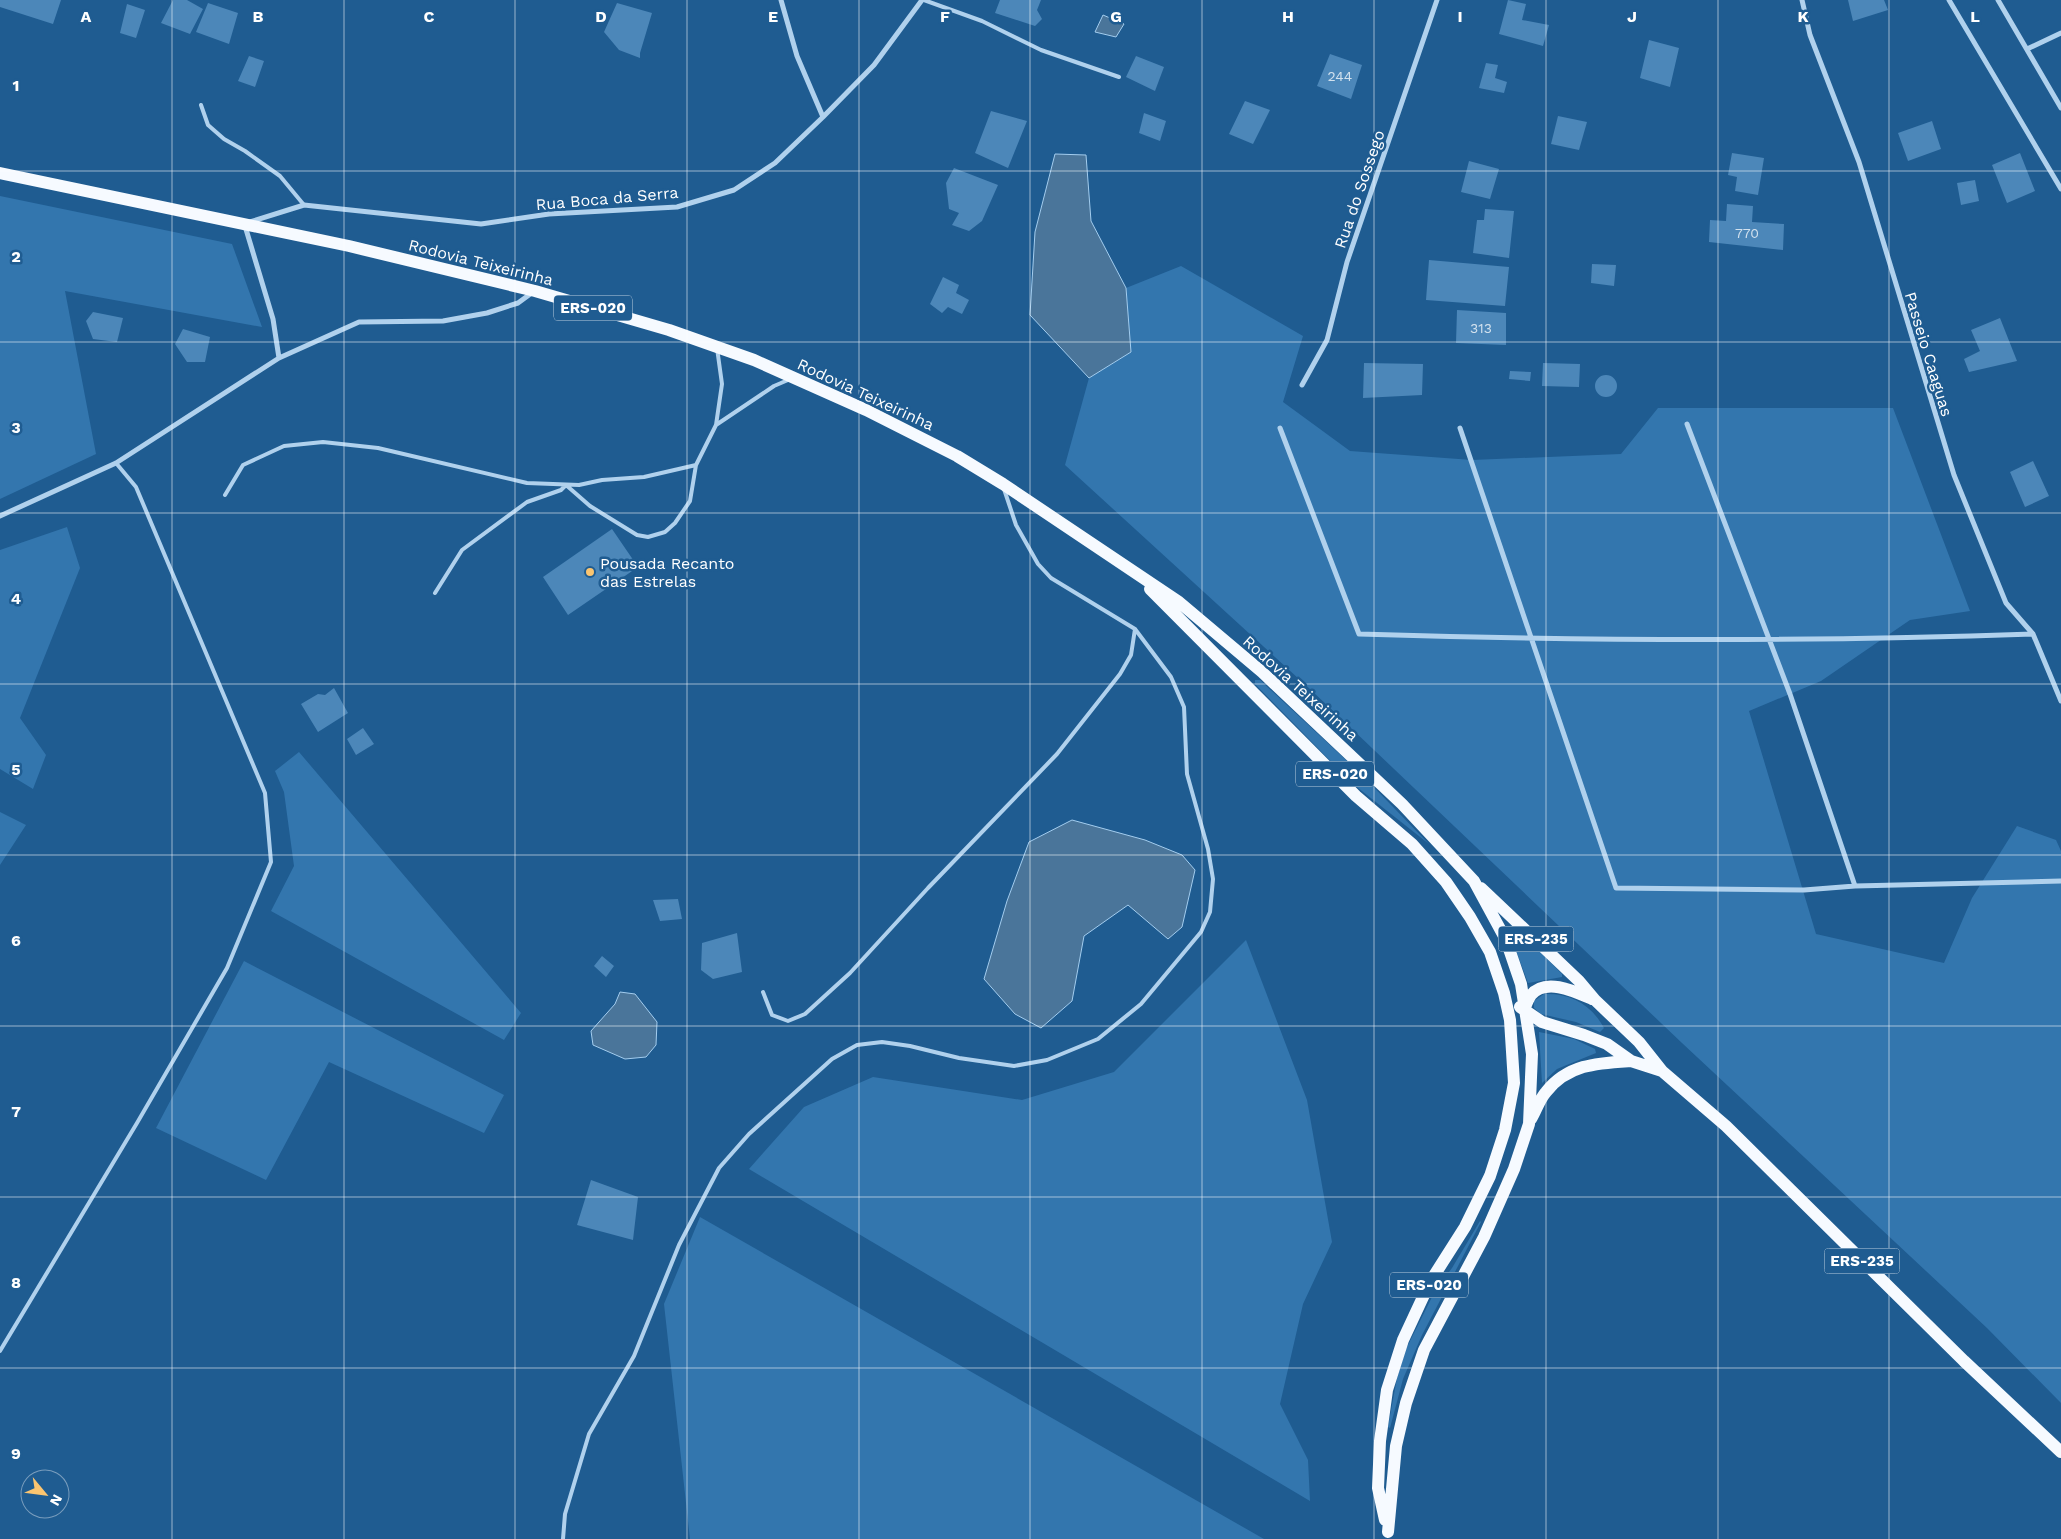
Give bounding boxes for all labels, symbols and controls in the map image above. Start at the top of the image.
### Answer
text: A [81,7,92,26]
text: B [253,7,264,26]
text: C [424,7,435,26]
text: D [595,7,607,26]
text: E [768,7,778,26]
text: F [940,7,950,26]
text: G [1110,7,1122,26]
text: H [1282,7,1294,26]
text: I [1457,7,1463,26]
text: J [1627,7,1637,26]
text: K [1797,7,1809,26]
text: L [1970,7,1980,26]
house number: 244 [1328,68,1352,84]
text: 1 [13,76,19,95]
street label: Rua do Sossego [1330,128,1389,251]
street label: Rua Boca da Serra [535,183,679,214]
house number: 770 [1735,225,1759,241]
street label: Rodovia Teixeirinha [406,235,555,290]
text: 2 [11,247,21,266]
street label: Passeio Caaguas [1901,290,1956,419]
road number: ERS-020 [554,296,632,320]
house number: 313 [1470,320,1492,336]
street label: Rodovia Teixeirinha [794,354,937,434]
text: 3 [11,418,21,437]
place label: Pousada Recanto das Estrelas [600,554,734,591]
marker: Pousada Recanto das Estrelas [584,566,596,578]
text: 4 [11,589,21,608]
street label: Rodovia Teixeirinha [1239,632,1362,745]
text: 5 [11,760,21,779]
road number: ERS-020 [1296,762,1374,786]
road number: ERS-235 [1498,926,1574,952]
text: 6 [11,931,21,950]
text: 7 [11,1102,21,1121]
road number: ERS-235 [1824,1248,1900,1274]
road number: ERS-020 [1390,1272,1468,1298]
text: 8 [11,1273,21,1292]
text: 9 [11,1444,21,1463]
north arrow [20,1469,70,1519]
text: N [47,1492,66,1509]

